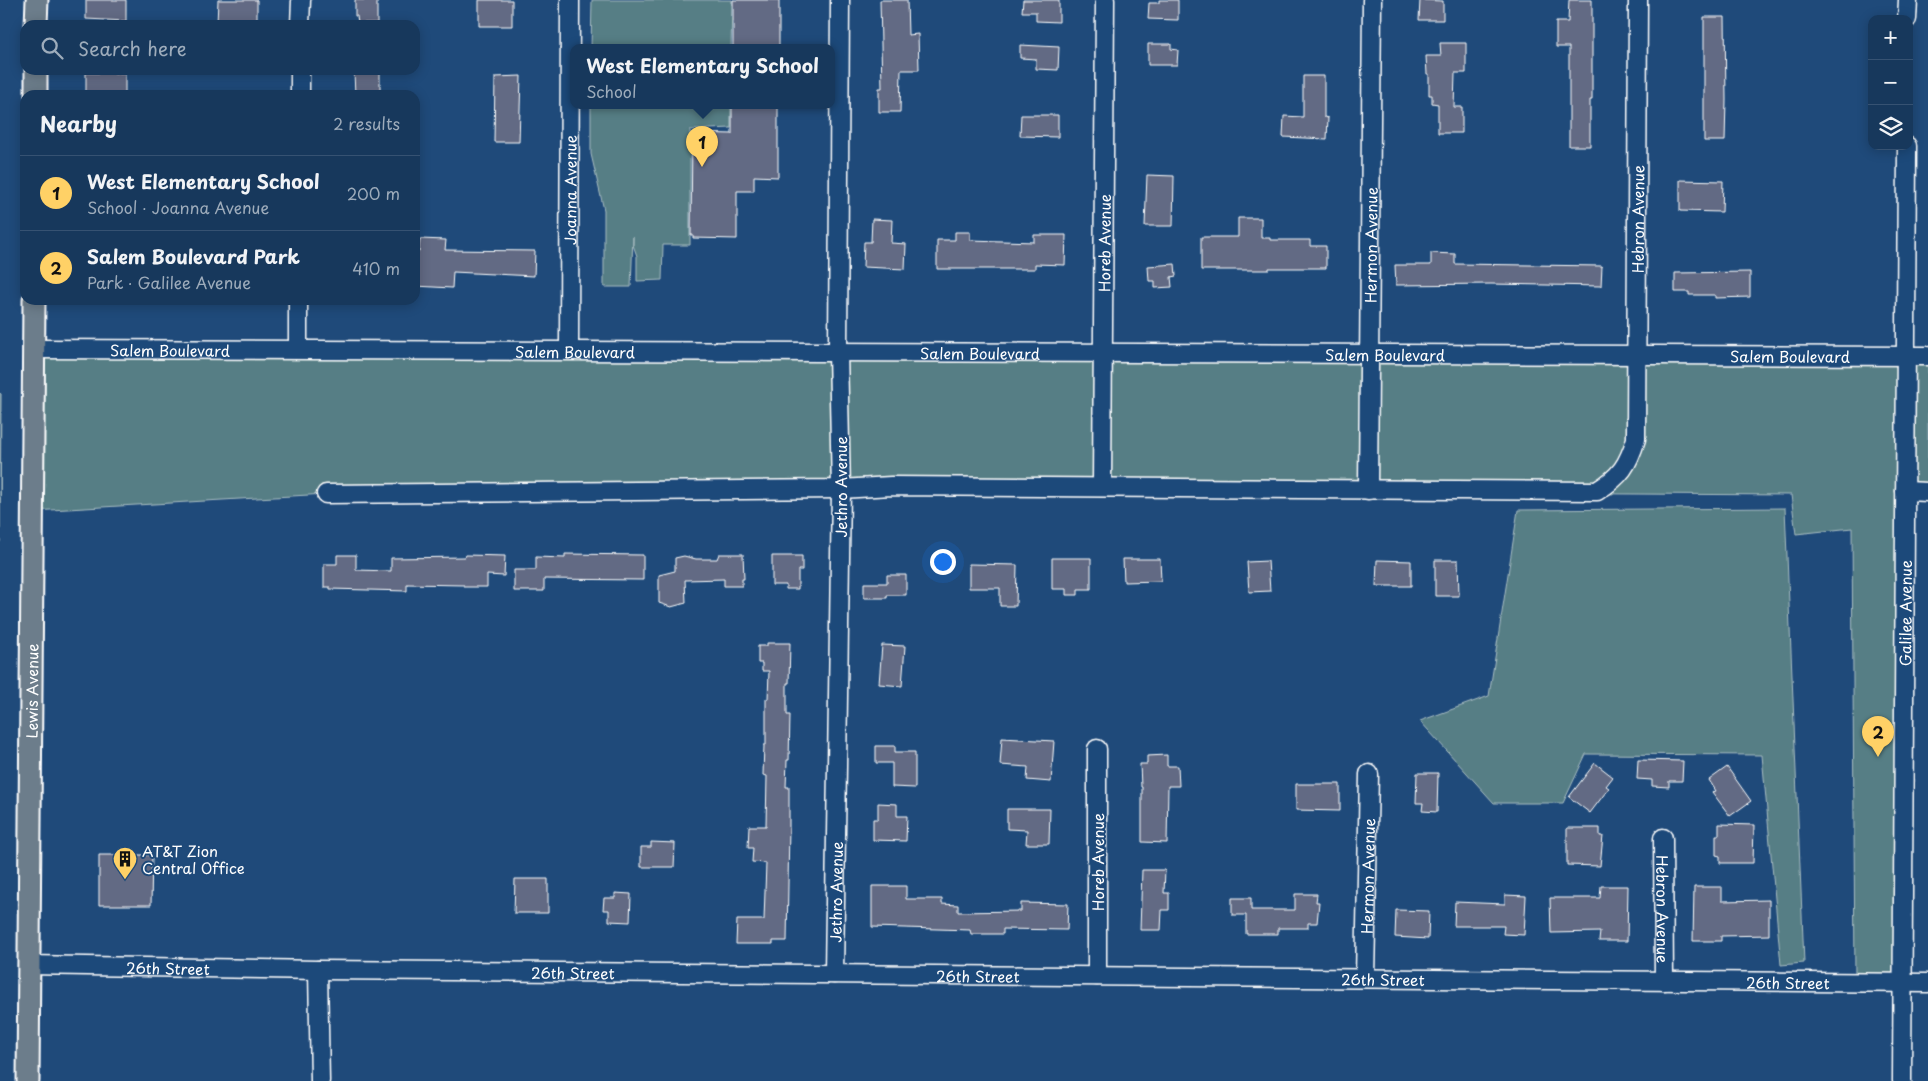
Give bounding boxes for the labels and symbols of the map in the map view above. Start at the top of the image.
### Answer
pin: 1 [686,126,718,167]
street label: Joanna Avenue [558,135,581,245]
street label: Hebron Avenue [1625,165,1649,273]
street label: Hermon Avenue [1358,187,1382,303]
street label: Horeb Avenue [1092,194,1115,292]
street label: Salem Boulevard [110,338,230,361]
street label: Salem Boulevard [515,339,635,363]
street label: Salem Boulevard [920,341,1040,364]
street label: Salem Boulevard [1325,342,1445,366]
street label: Salem Boulevard [1730,344,1850,367]
street label: Jethro Avenue [829,436,852,538]
your location [930,549,956,575]
street label: Galilee Avenue [1893,560,1916,666]
street label: Lewis Avenue [19,643,43,739]
pin: 2 [1862,716,1894,757]
street label: Horeb Avenue [1086,813,1109,911]
street label: Hermon Avenue [1354,818,1380,934]
place label: AT&T Zion Central Office [142,839,245,879]
street label: Jethro Avenue [823,841,847,943]
building icon: AT&T Zion Central Office [112,846,138,880]
street label: Hebron Avenue [1652,855,1675,963]
street label: 26th Street [126,955,210,980]
street label: 26th Street [531,960,615,984]
street label: 26th Street [936,963,1020,987]
street label: 26th Street [1341,967,1425,990]
street label: 26th Street [1746,970,1830,994]

